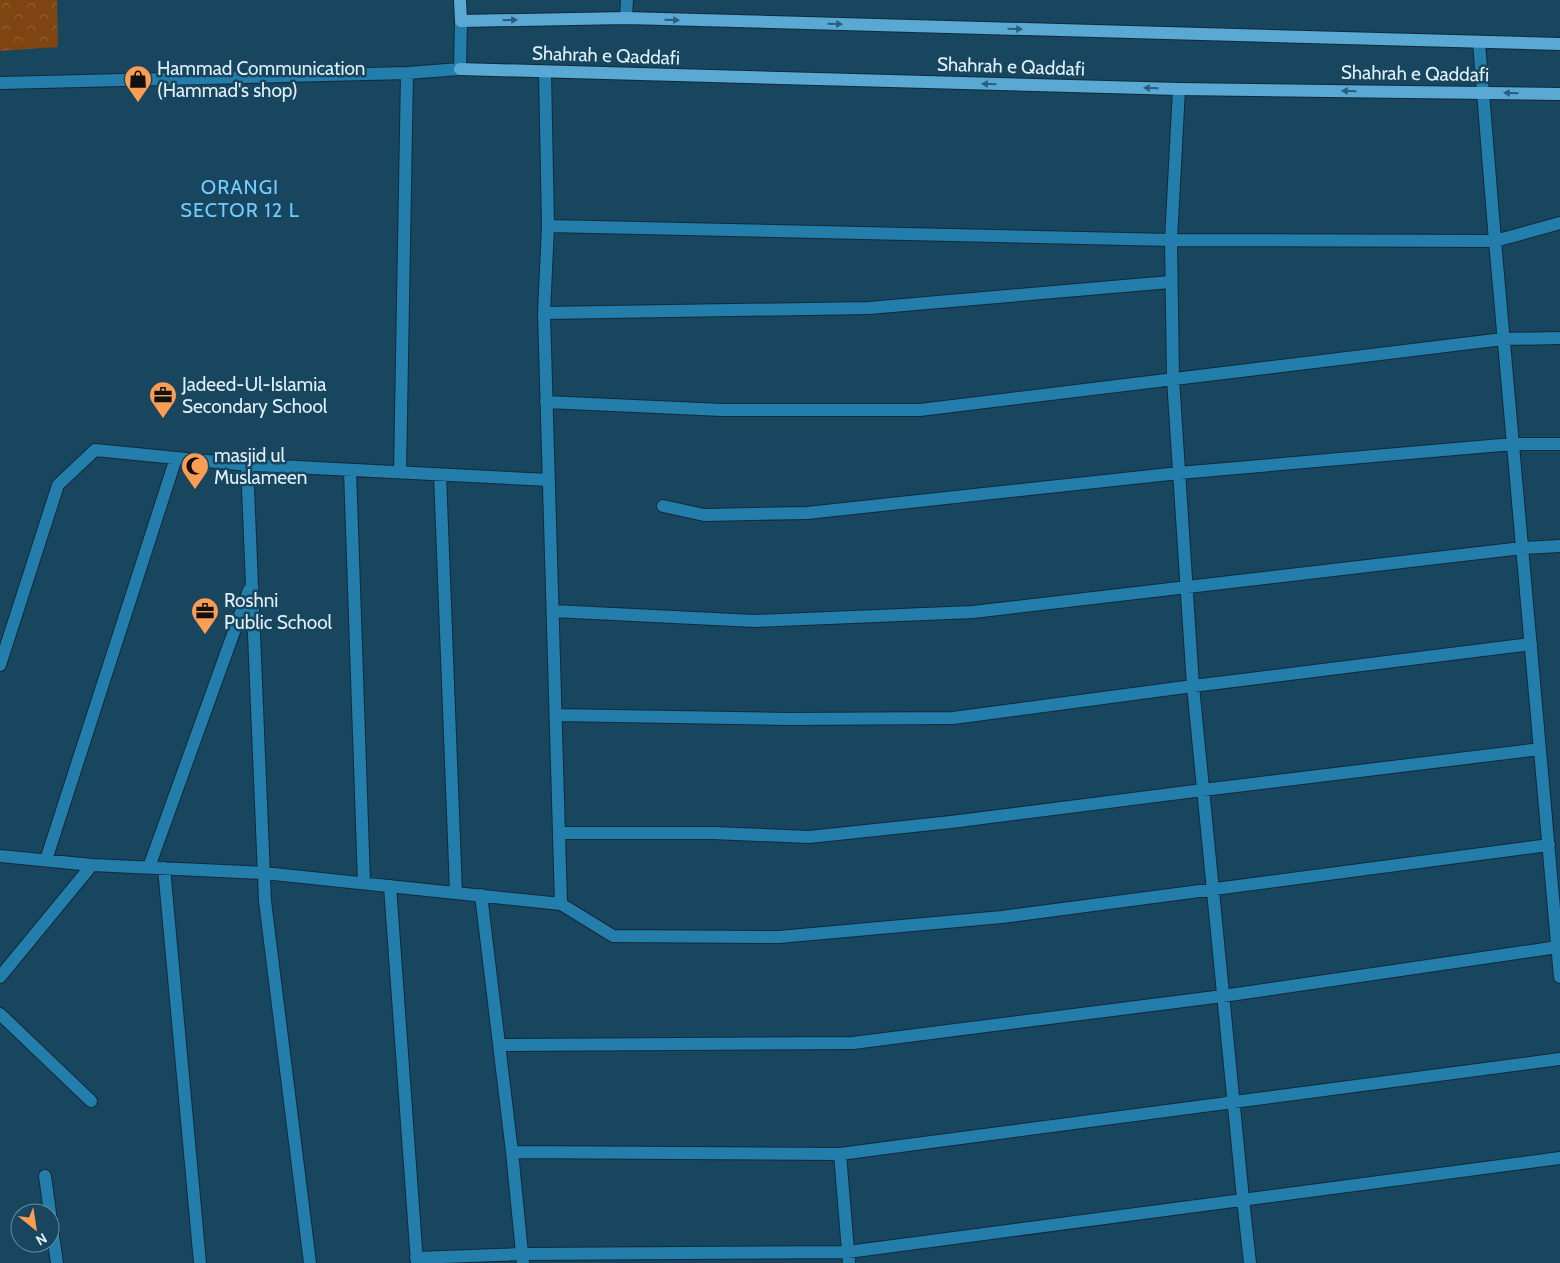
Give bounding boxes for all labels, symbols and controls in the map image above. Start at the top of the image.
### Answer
one-way arrow [502,16,518,24]
one-way arrow [665,16,681,24]
one-way arrow [827,21,843,29]
one-way arrow [1007,26,1023,34]
street label: Shahrah e Qaddafi [531,41,680,70]
street label: Shahrah e Qaddafi [936,52,1085,81]
place label: Hammad Communication (Hammad's shop) [157,57,366,102]
street label: Shahrah e Qaddafi [1341,61,1489,86]
shop icon: Hammad Communication (Hammad's shop) [123,64,153,103]
one-way arrow [981,80,997,88]
one-way arrow [1143,84,1159,92]
one-way arrow [1341,87,1357,95]
one-way arrow [1503,89,1519,97]
district label: ORANGI SECTOR 12 L [180,175,300,222]
place label: Jadeed-Ul-Islamia Secondary School [181,373,328,418]
office icon: Jadeed-Ul-Islamia Secondary School [148,380,178,419]
place label: masjid ul Muslameen [214,444,307,489]
mosque icon: masjid ul Muslameen [180,451,210,490]
place label: Roshni Public School [224,589,333,634]
office icon: Roshni Public School [190,596,220,635]
north arrow [10,1203,60,1253]
text: N [33,1229,50,1250]

